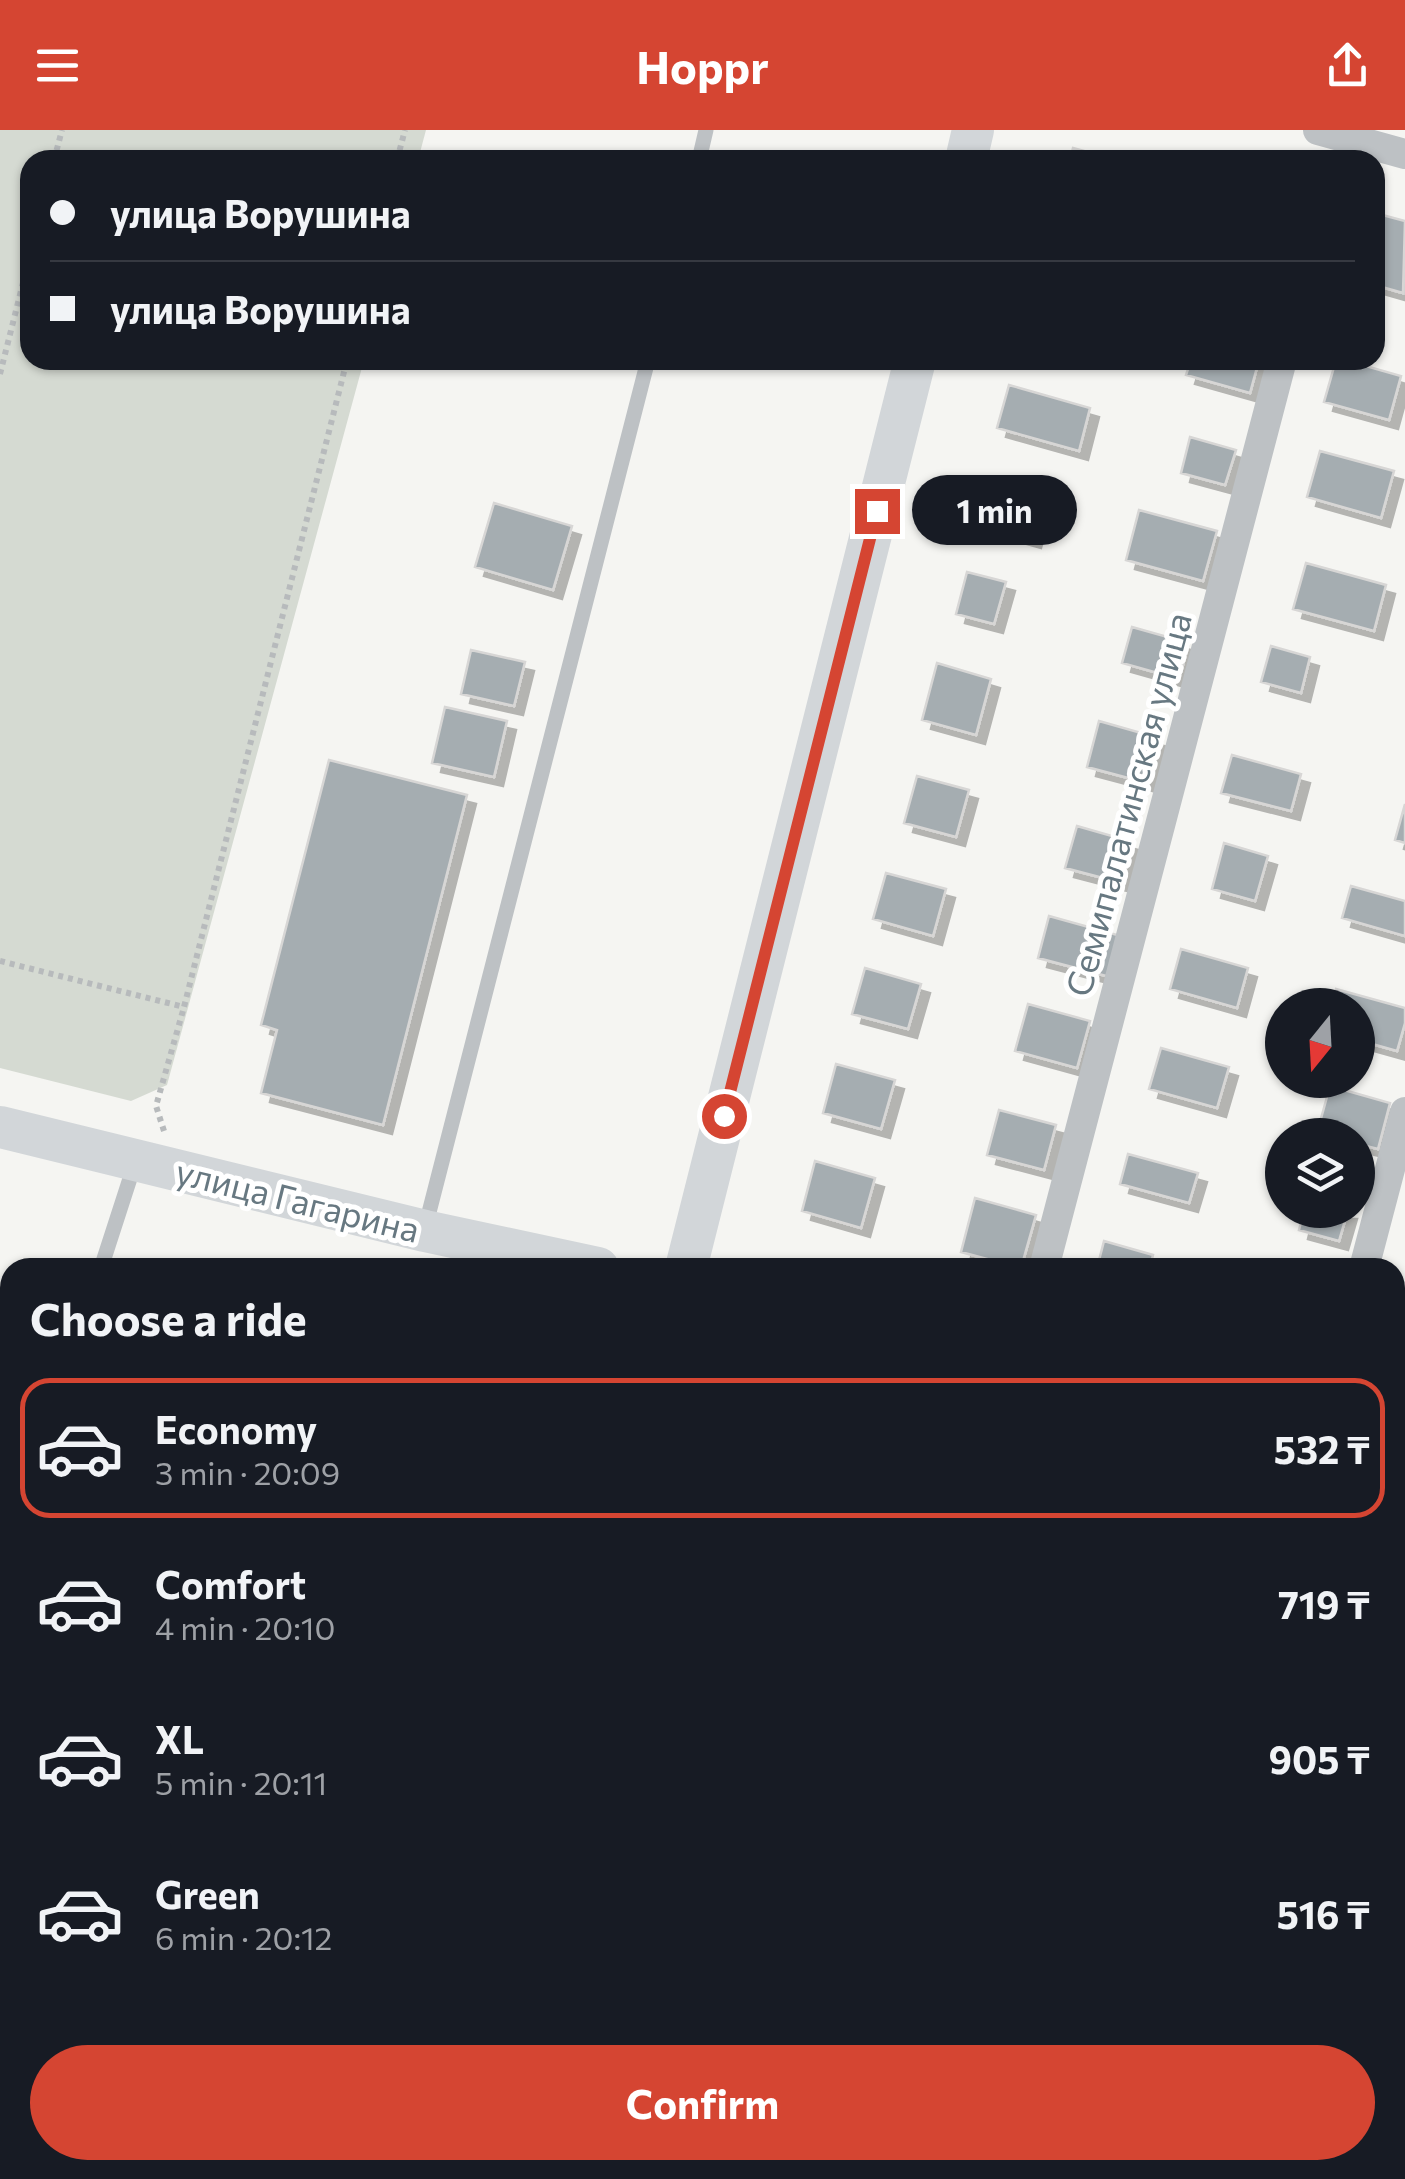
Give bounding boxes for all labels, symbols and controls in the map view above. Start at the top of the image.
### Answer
icon: menu [30,38,85,93]
text: Hoppr [636,38,769,93]
icon: share [1320,38,1375,93]
text: улица Ворушина [110,189,411,236]
text: улица Ворушина [110,285,411,332]
callout: 1 min [912,476,1077,546]
route end [855,489,900,534]
text: 1 min [957,490,1032,530]
street label: Семипалатинская улица [1055,607,1199,1001]
north arrow [1265,988,1375,1098]
map controls [1265,988,1375,1228]
route start [702,1094,747,1139]
button: layers [1265,1118,1375,1228]
street label: улица Гагарина [172,1148,424,1250]
text: Choose a ride [30,1290,307,1345]
icon: car [35,1403,125,1493]
text: Economy [155,1405,317,1452]
text: 532 ₸ [1274,1425,1370,1472]
text: 3 min · 20:09 [155,1452,340,1492]
icon: car [35,1558,125,1648]
text: Comfort [155,1560,306,1607]
text: 719 ₸ [1278,1580,1370,1627]
text: 4 min · 20:10 [155,1607,335,1647]
icon: car [35,1713,125,1803]
text: XL [155,1715,204,1762]
text: 905 ₸ [1269,1735,1370,1782]
text: 5 min · 20:11 [155,1762,327,1802]
icon: car [35,1868,125,1958]
text: Green [155,1870,260,1917]
text: 516 ₸ [1277,1890,1370,1937]
text: 6 min · 20:12 [155,1917,332,1957]
button: Confirm [30,2045,1375,2160]

